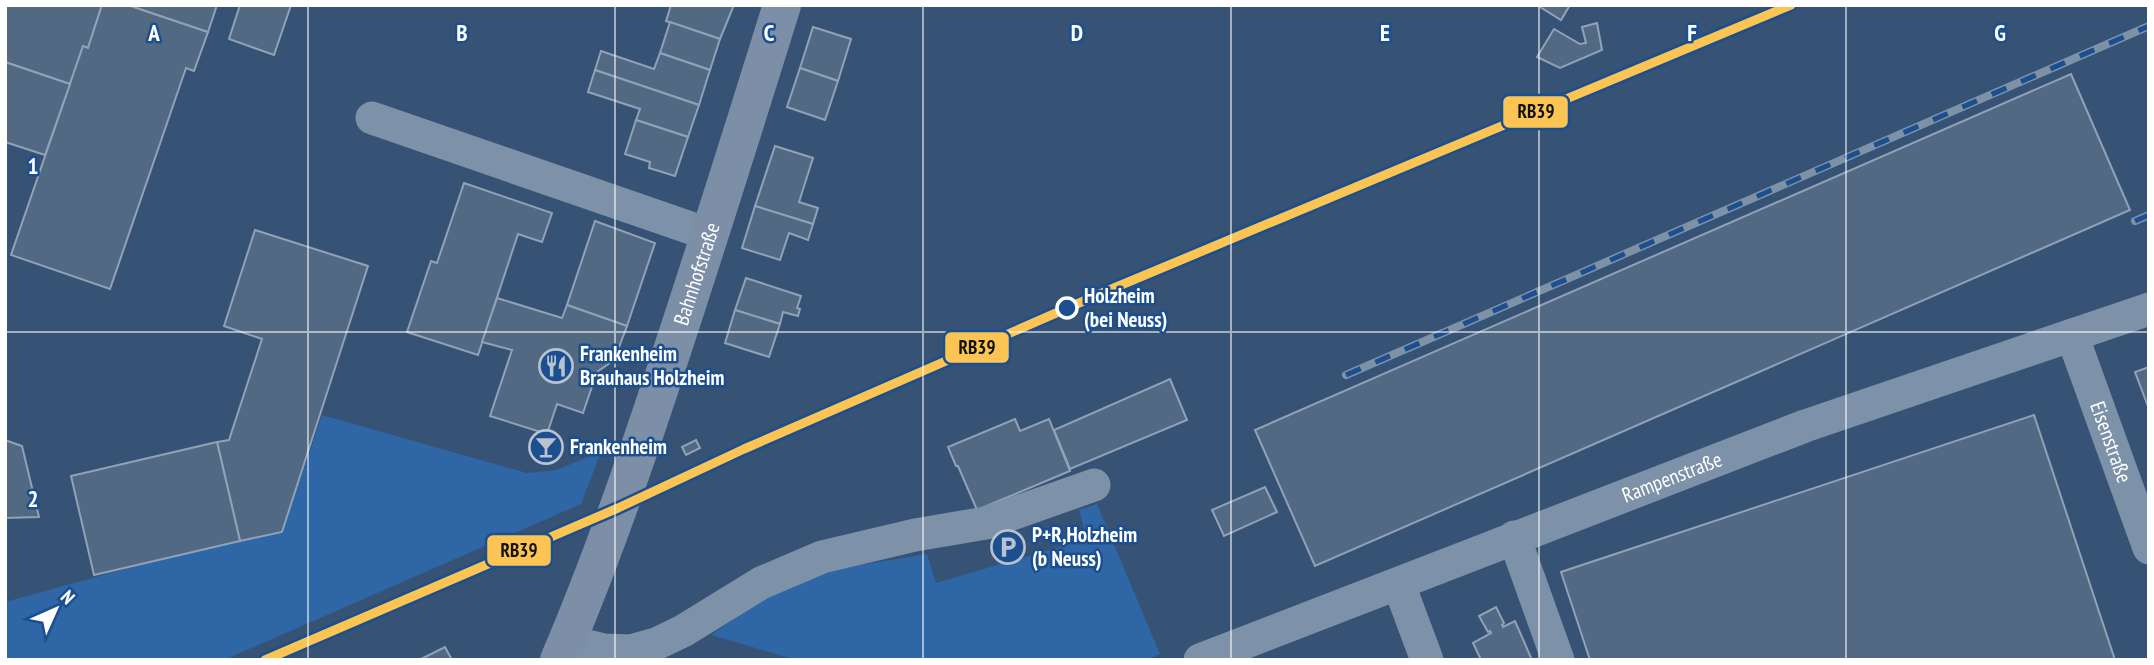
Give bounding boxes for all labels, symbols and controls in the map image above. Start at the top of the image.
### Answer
text: A [147,18,160,47]
text: B [456,18,468,47]
text: C [764,18,775,47]
text: D [1071,18,1083,47]
text: E [1380,18,1390,47]
text: F [1687,18,1697,47]
text: G [1994,18,2006,47]
line badge: RB39 [1502,95,1569,129]
text: RB39 [1517,99,1555,123]
text: 1 [28,151,39,180]
street label: Bahnhofstraße [667,219,726,329]
place label: Holzheim (bei Neuss) [1084,282,1167,333]
marker: Holzheim (bei Neuss) [1056,297,1078,319]
line badge: RB39 [944,331,1010,364]
text: RB39 [958,335,996,359]
place label: Frankenheim Brauhaus Holzheim [580,340,724,391]
restaurant icon: Frankenheim Brauhaus Holzheim [537,347,575,385]
street label: Eisenstraße [2084,398,2138,486]
bar icon: Frankenheim [527,428,565,466]
place label: Frankenheim [570,433,667,460]
street label: Rampenstraße [1618,445,1726,509]
text: 2 [28,484,39,513]
place label: P+R,Holzheim (b Neuss) [1032,521,1137,572]
parking icon: P+R,Holzheim (b Neuss) [989,528,1027,566]
line badge: RB39 [486,534,552,567]
text: RB39 [500,538,538,562]
north arrow [21,574,91,644]
text: N [56,585,80,609]

